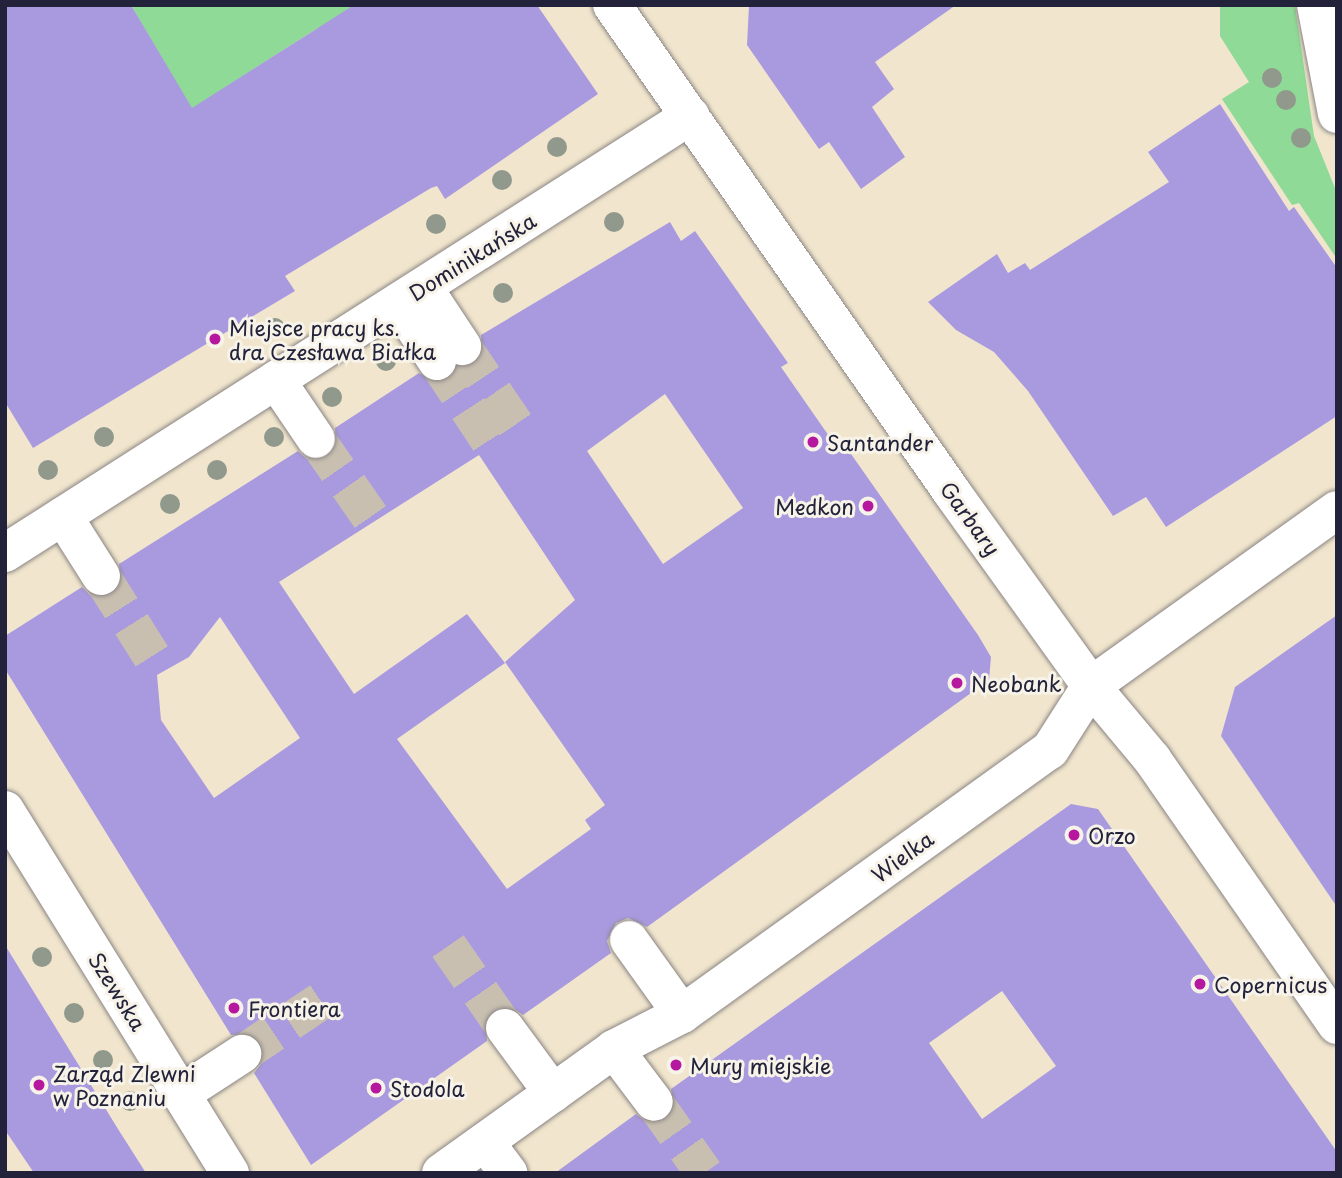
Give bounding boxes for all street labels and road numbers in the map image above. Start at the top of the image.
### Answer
street label: Dominikańska [404,207,540,305]
street label: Garbary [936,476,1006,560]
street label: Wielka [866,825,938,887]
street label: Szewska [84,947,152,1035]

